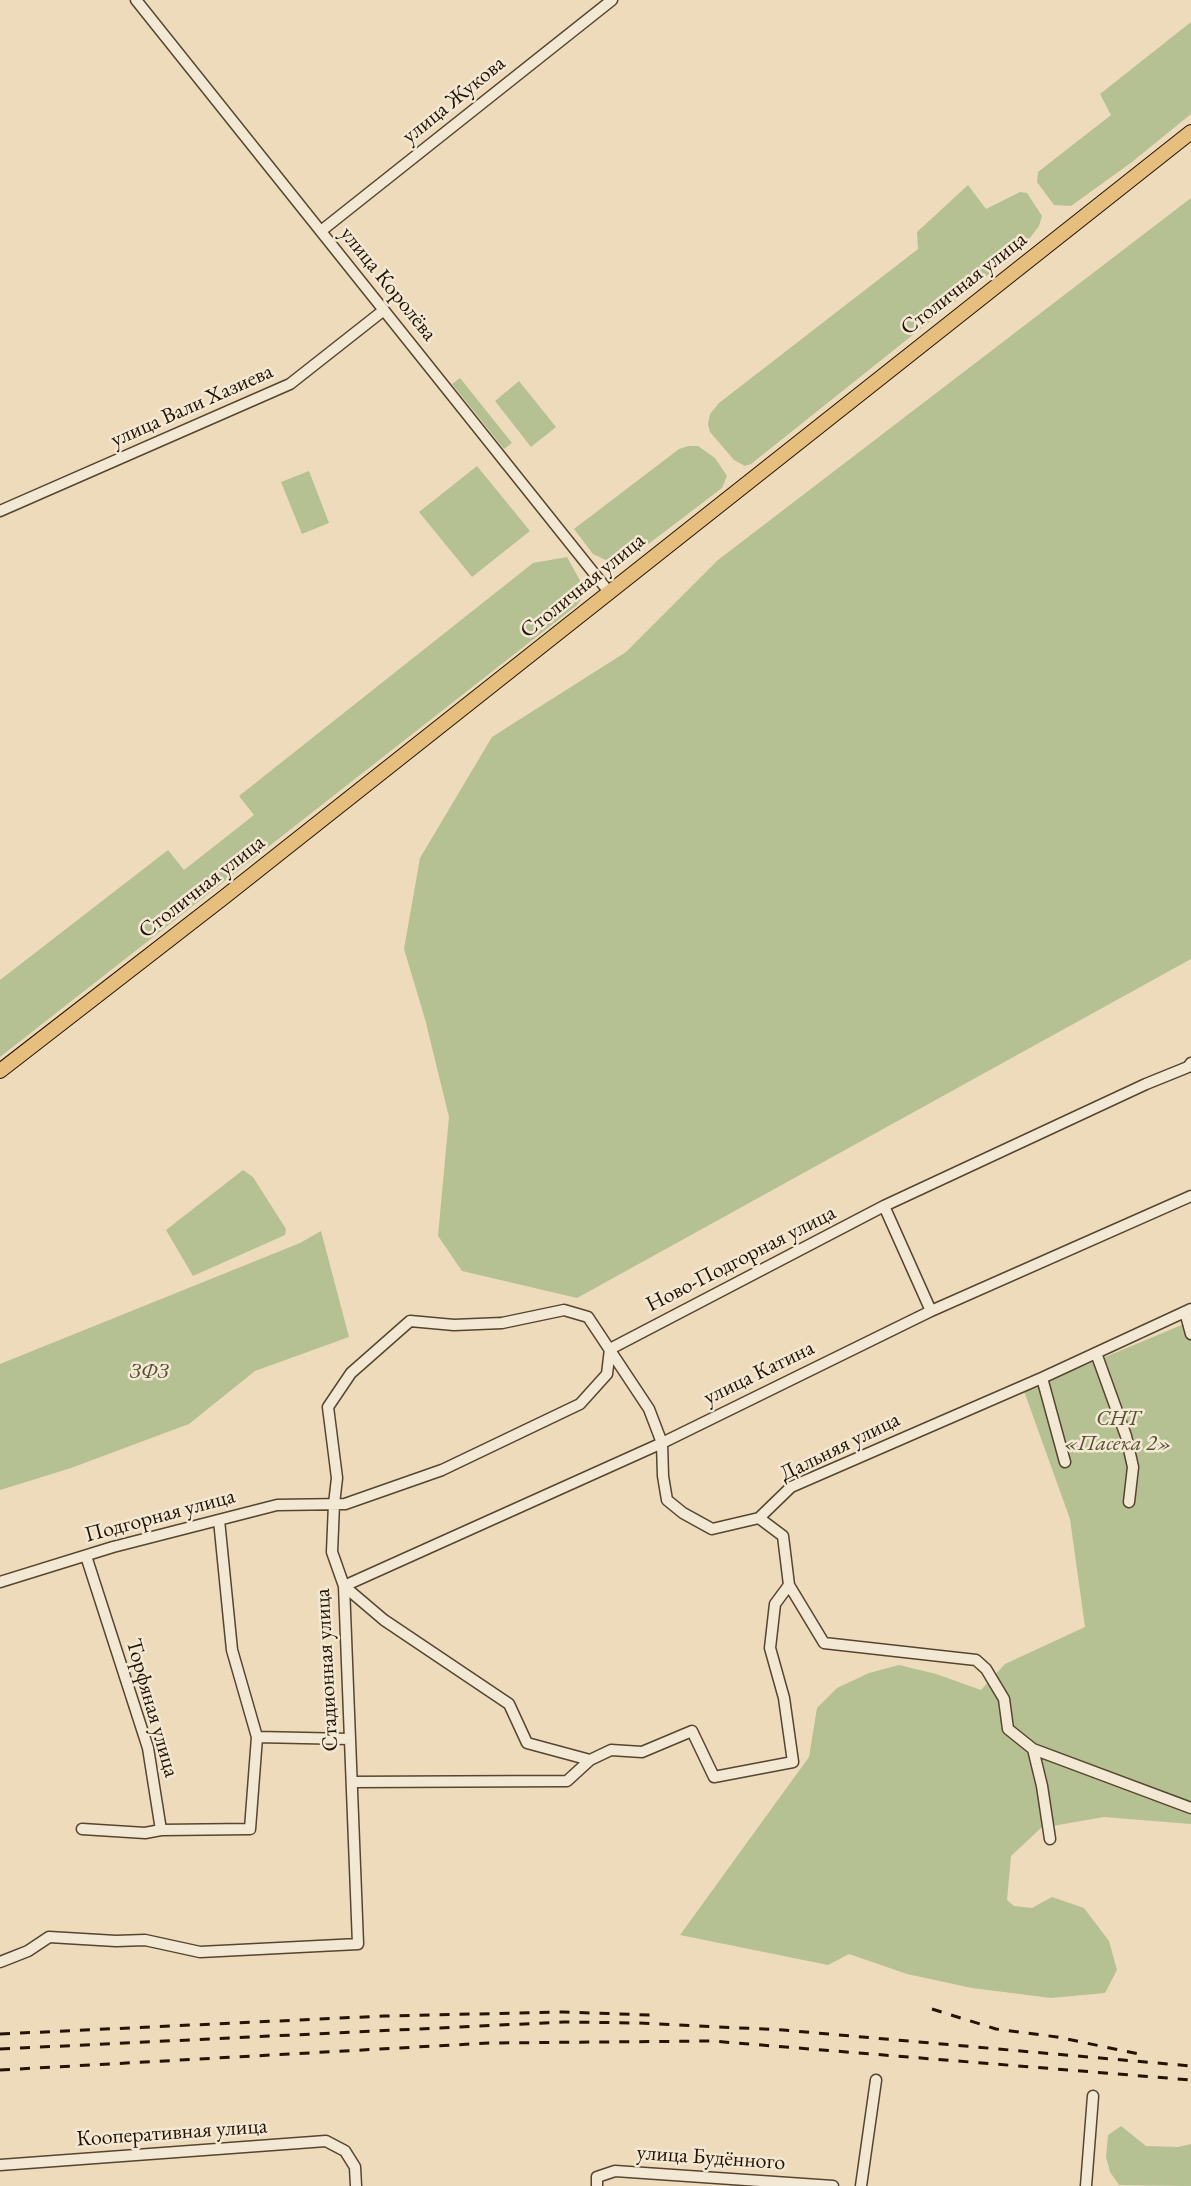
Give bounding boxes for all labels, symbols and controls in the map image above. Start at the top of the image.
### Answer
street label: улица Жукова [397,50,511,150]
street label: улица Королёва [334,221,442,347]
street label: Столичная улица [896,227,1032,341]
street label: улица Вали Хазиева [107,358,277,454]
street label: Столичная улица [515,528,651,644]
street label: Столичная улица [134,830,270,944]
street label: Ново-Подгорная улица [642,1200,840,1318]
street label: улица Катина [699,1335,819,1411]
park label: ЗФЗ [129,1359,169,1385]
park label: СНТ «Пасека 2» [1064,1406,1172,1458]
street label: Дальняя улица [776,1407,904,1487]
street label: Подгорная улица [82,1483,238,1549]
street label: Стадионная улица [310,1588,344,1752]
street label: Торфяная улица [120,1636,184,1780]
street label: Кооперативная улица [76,2113,268,2153]
street label: улица Будённого [636,2140,786,2176]

